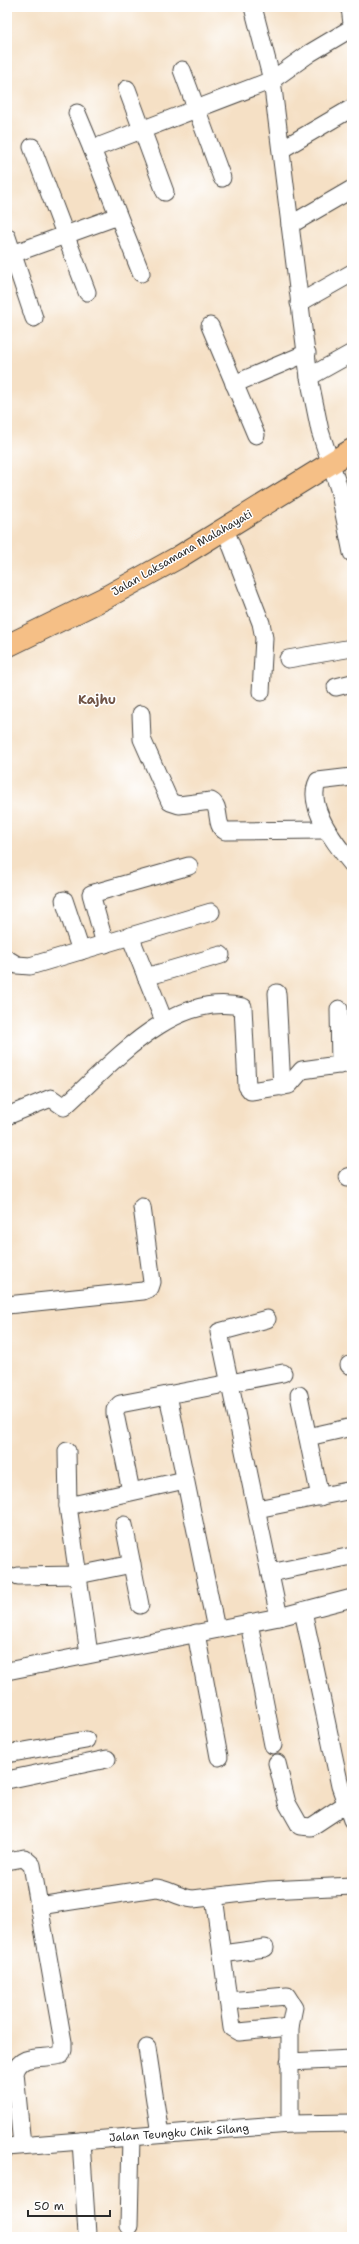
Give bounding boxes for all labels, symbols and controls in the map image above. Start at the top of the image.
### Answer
street label: Jalan Laksamana Malahayati [109,507,255,599]
district label: Kajhu [78,691,116,708]
street label: Jalan Teungku Chik Silang [109,2121,250,2145]
scale bar [28,2192,110,2218]
text: 50 m [34,2198,64,2214]

